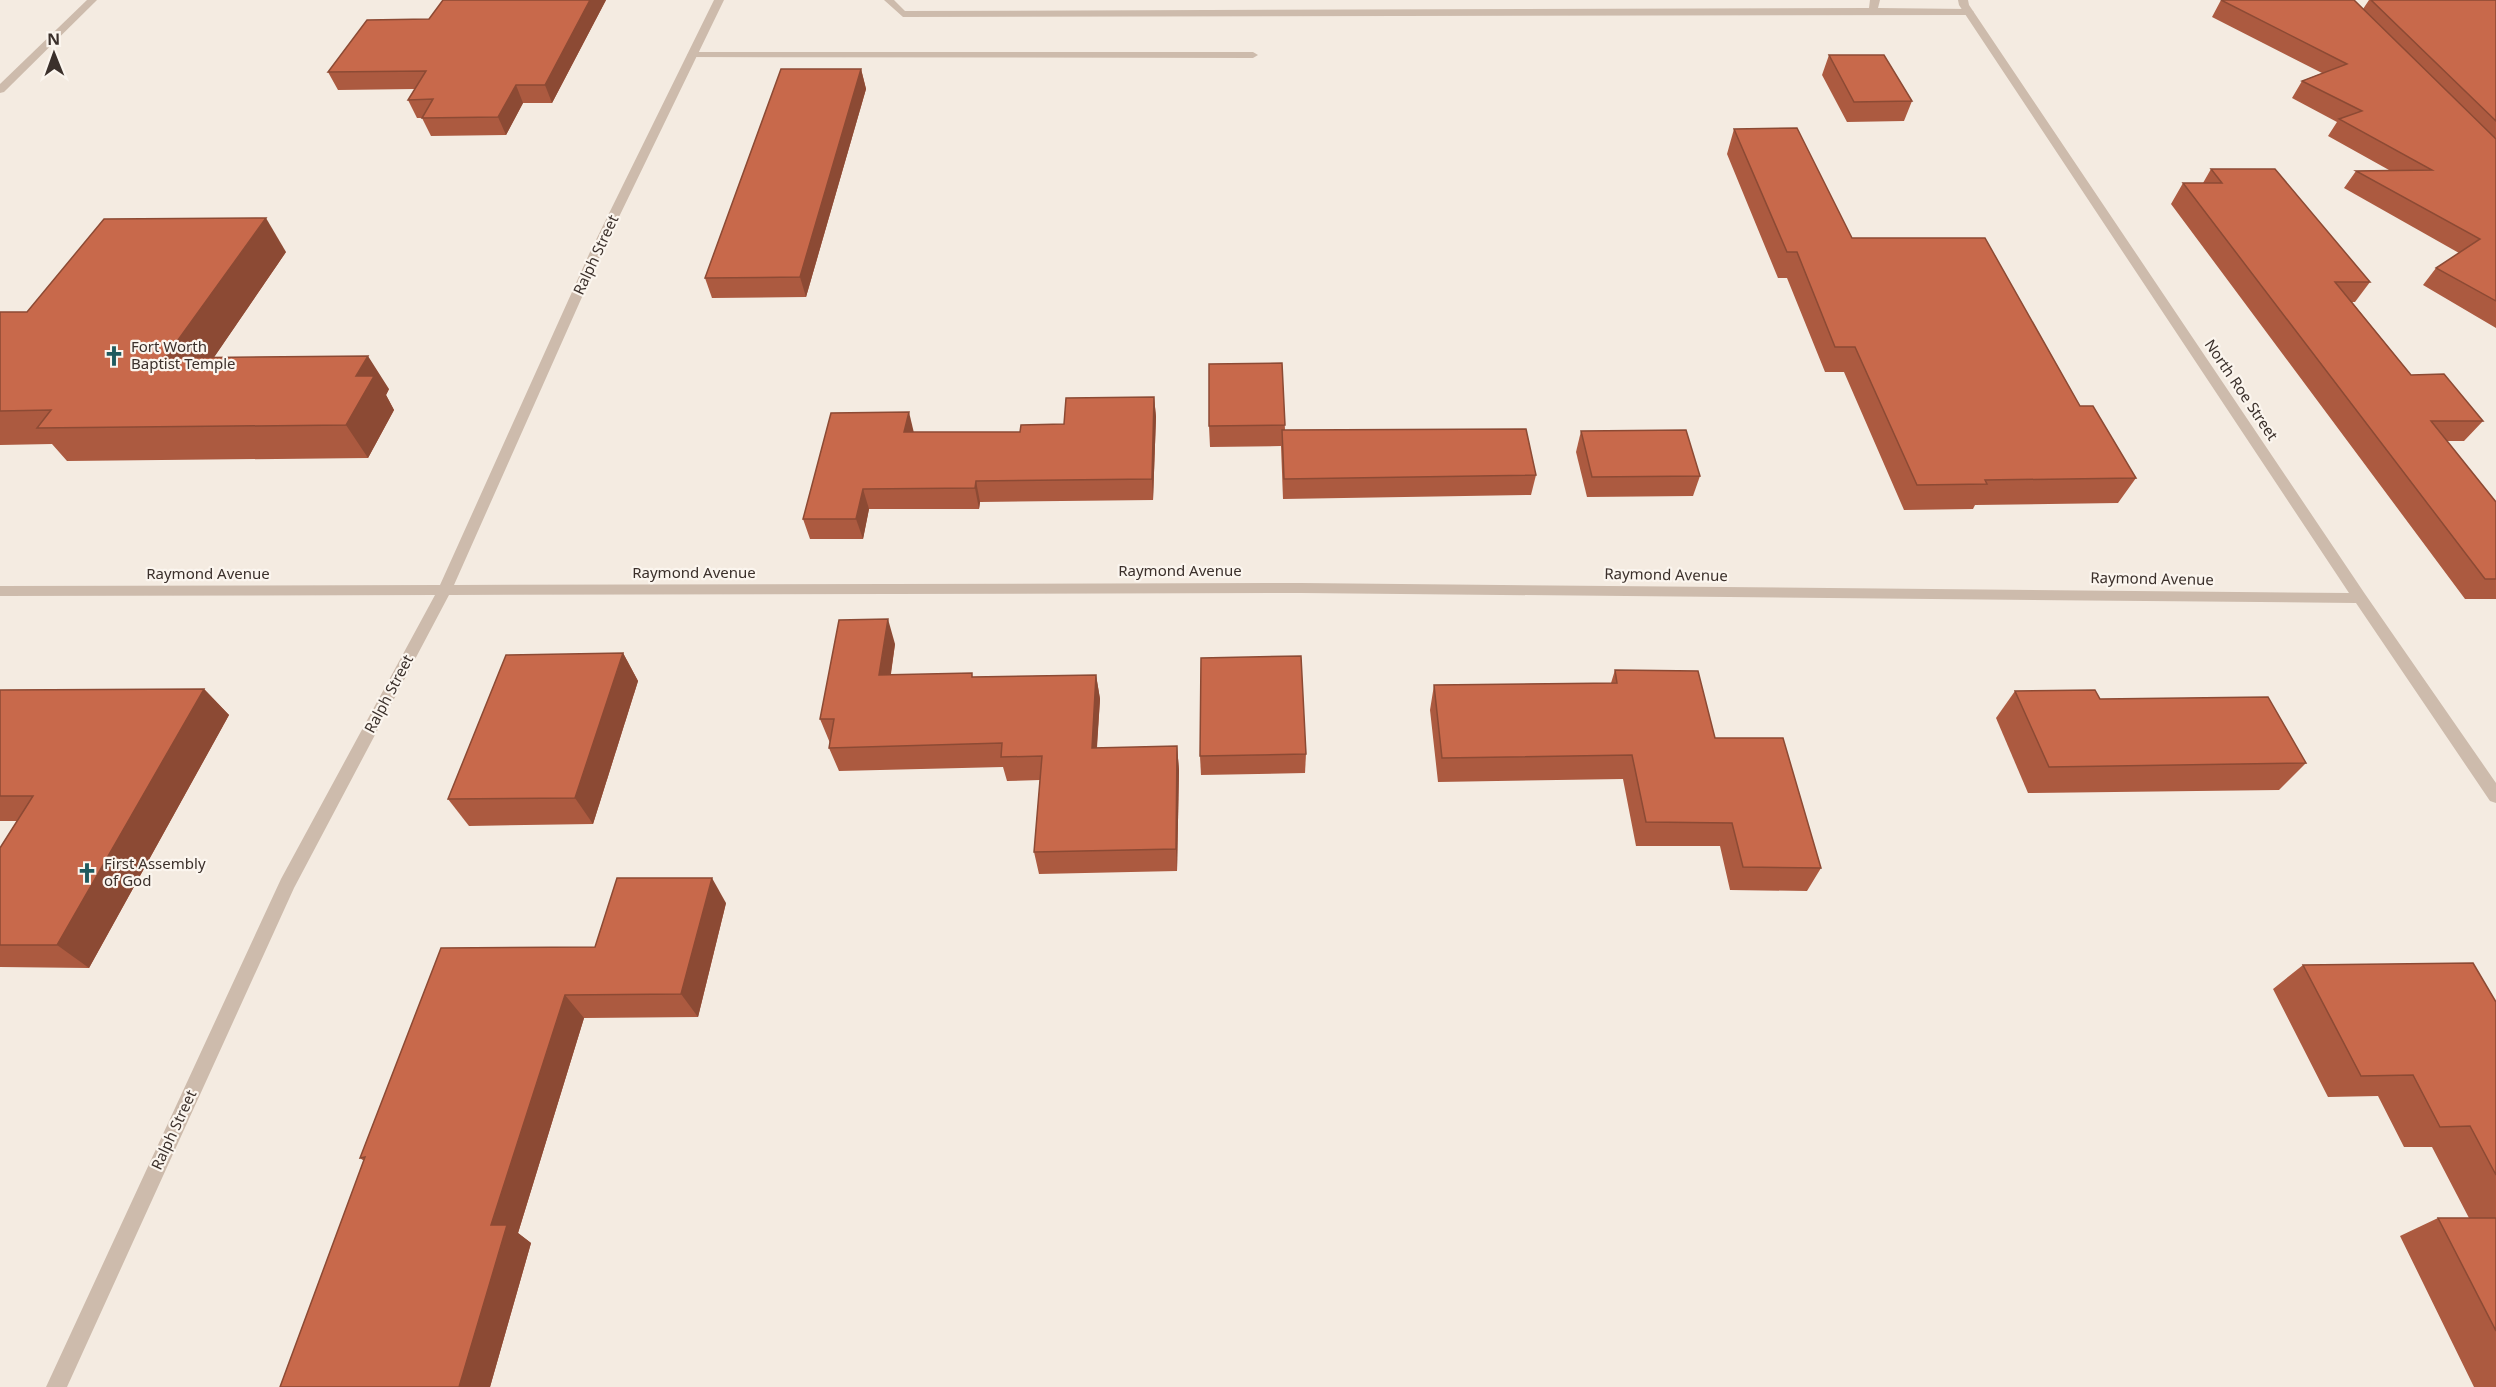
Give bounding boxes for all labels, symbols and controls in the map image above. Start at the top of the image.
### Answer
north arrow [24,24,84,84]
text: N [47,28,60,50]
street label: Ralph Street [568,211,623,298]
street label: North Roe Street [2201,335,2283,444]
place label: Fort Worth Baptist Temple [131,336,236,373]
church icon: Fort Worth Baptist Temple [102,344,126,368]
street label: Raymond Avenue [1118,560,1242,580]
street label: Raymond Avenue [632,562,756,582]
street label: Raymond Avenue [146,563,270,583]
street label: Raymond Avenue [1604,563,1728,585]
street label: Raymond Avenue [2090,567,2214,589]
street label: Ralph Street [359,650,417,736]
place label: First Assembly of God [104,853,206,890]
church icon: First Assembly of God [75,861,99,885]
street label: Ralph Street [146,1086,201,1173]

